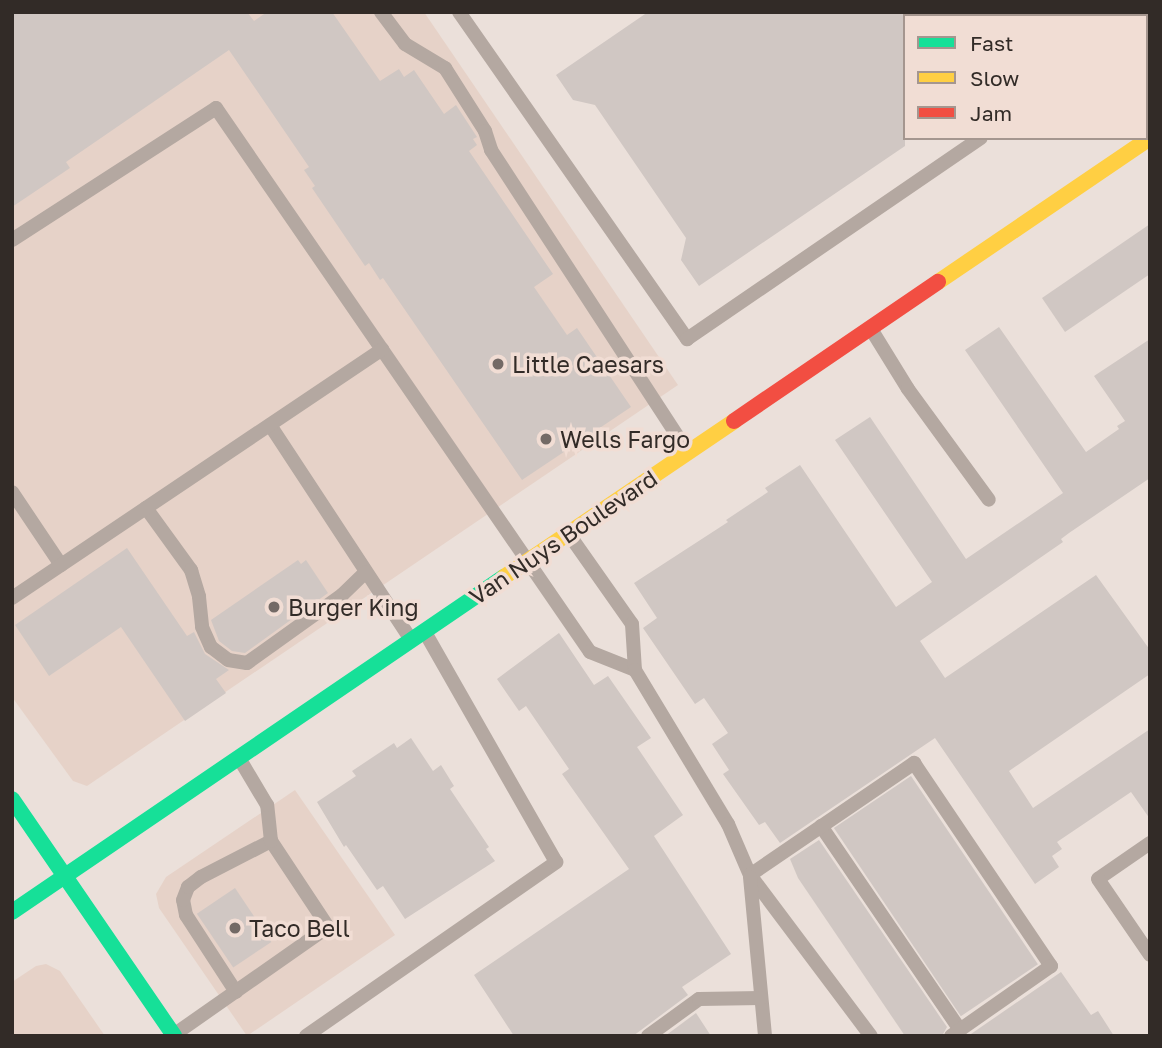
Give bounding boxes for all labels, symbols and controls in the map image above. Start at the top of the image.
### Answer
legend [903,14,1148,140]
text: Fast [970,30,1013,56]
text: Slow [970,65,1019,91]
text: Jam [970,100,1012,126]
place label: Little Caesars [512,350,664,378]
marker: Little Caesars [490,356,506,372]
place label: Wells Fargo [560,425,690,453]
marker: Wells Fargo [538,431,554,447]
street label: Van Nuys Boulevard [464,464,662,610]
place label: Burger King [288,593,419,621]
marker: Burger King [266,599,282,615]
place label: Taco Bell [249,914,350,942]
marker: Taco Bell [227,920,243,936]

